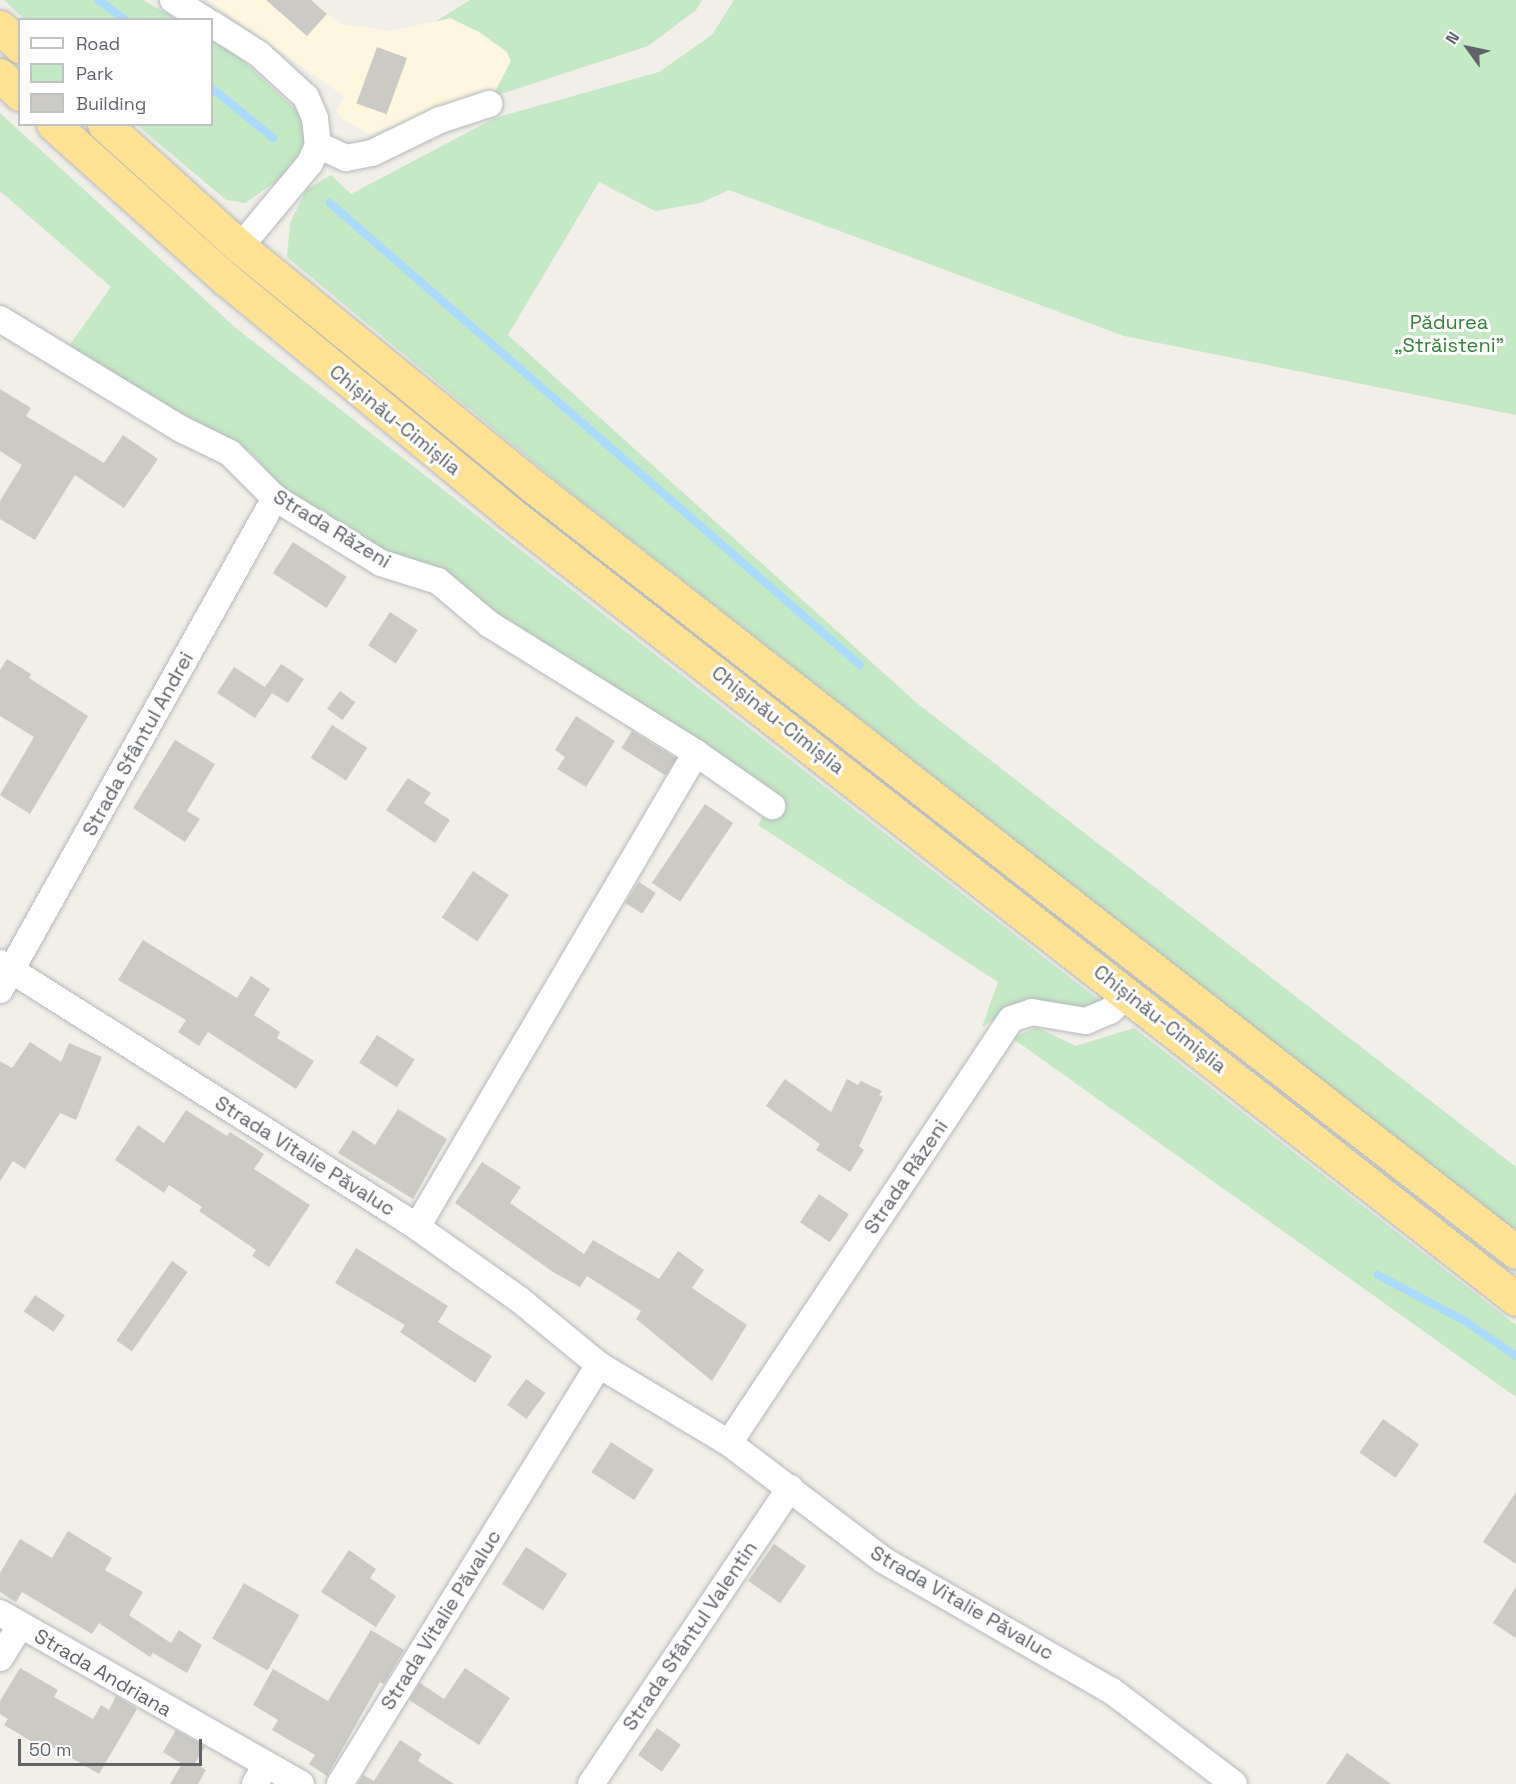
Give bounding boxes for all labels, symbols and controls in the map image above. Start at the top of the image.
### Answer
legend [18,18,213,126]
north arrow [1438,18,1498,78]
text: N [1441,28,1464,48]
text: Road [76,32,120,55]
text: Park [76,62,113,85]
text: Building [76,92,146,115]
park label: Pădurea „Străisteni” [1394,311,1504,358]
street label: Chișinău-Cimișlia [325,360,465,480]
street label: Strada Răzeni [269,485,395,573]
street label: Strada Sfântul Andrei [77,648,199,840]
street label: Chișinău-Cimișlia [707,661,849,779]
street label: Chișinău-Cimișlia [1089,960,1231,1078]
street label: Strada Vitalie Păvaluc [210,1091,400,1221]
street label: Strada Răzeni [859,1115,953,1239]
street label: Strada Vitalie Păvaluc [376,1525,506,1715]
street label: Strada Sfântul Valentin [618,1537,762,1735]
street label: Strada Vitalie Păvaluc [866,1541,1058,1665]
street label: Strada Andriana [30,1624,176,1722]
scale bar [21,1727,206,1765]
text: 50 m [29,1738,71,1761]

